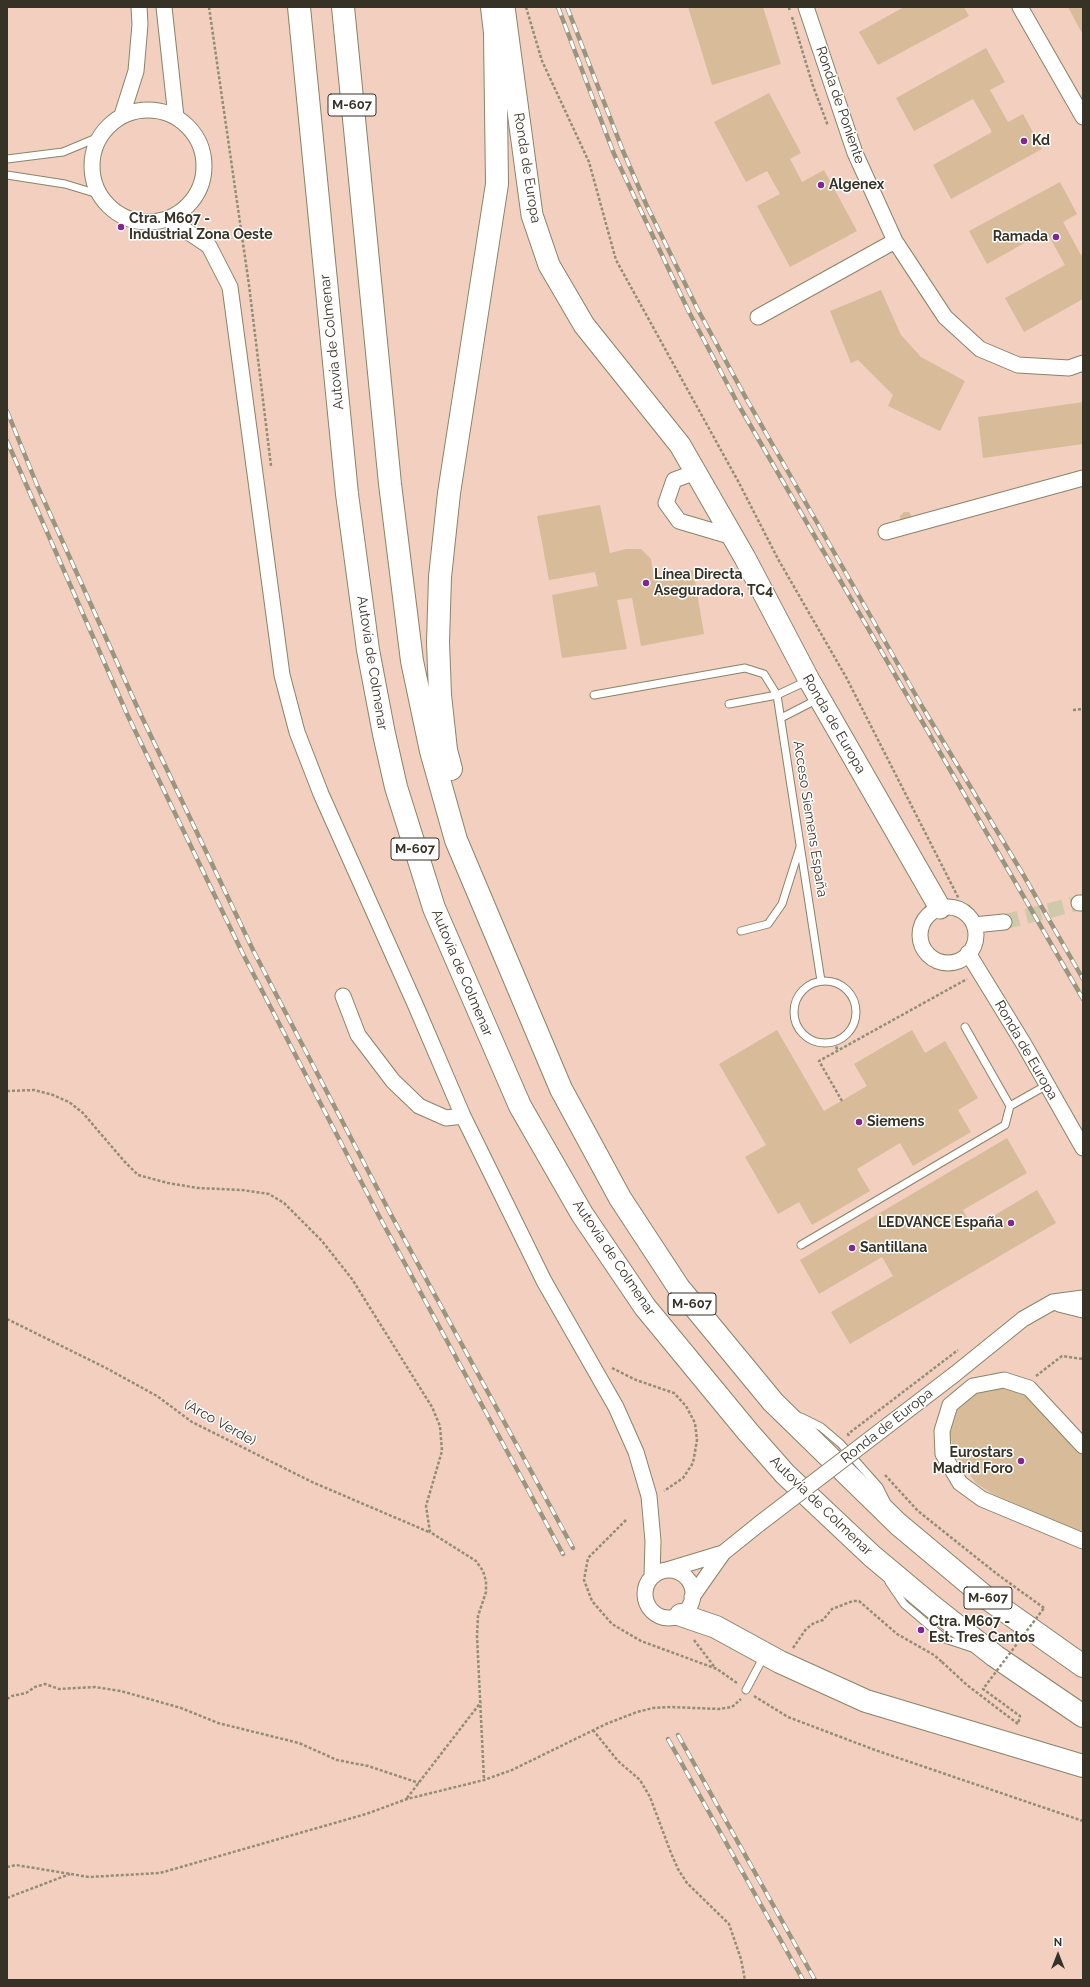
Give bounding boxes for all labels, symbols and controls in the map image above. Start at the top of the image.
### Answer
street label: Ronda de Poniente [812,44,868,166]
road number: M-607 [328,94,376,116]
street label: Ronda de Europa [510,111,544,225]
place label: Kd [1032,133,1050,149]
marker: Kd [1019,136,1029,146]
place label: Algenex [829,177,884,193]
marker: Algenex [816,180,826,190]
place label: Ctra. M607 - Industrial Zona Oeste [129,211,273,244]
marker: Ctra. M607 - Industrial Zona Oeste [116,222,126,232]
place label: Ramada [993,229,1048,245]
marker: Ramada [1051,232,1061,242]
street label: Autovía de Colmenar [317,273,347,411]
place label: Línea Directa Aseguradora, TC4 [654,567,773,600]
marker: Línea Directa Aseguradora, TC4 [641,578,651,588]
street label: Autovía de Colmenar [353,595,391,731]
street label: Ronda de Europa [799,671,869,777]
street label: Acceso Siemens España [789,740,831,898]
road number: M-607 [391,838,439,860]
street label: Autovía de Colmenar [428,907,496,1039]
street label: Ronda de Europa [991,997,1061,1103]
place label: Siemens [867,1114,924,1130]
marker: Siemens [854,1117,864,1127]
street label: Autovía de Colmenar [569,1197,659,1319]
place label: LEDVANCE España [878,1215,1003,1231]
marker: LEDVANCE España [1006,1218,1016,1228]
place label: Santillana [860,1240,927,1256]
marker: Santillana [847,1243,857,1253]
road number: M-607 [668,1293,716,1315]
street label: Ronda de Europa [838,1385,936,1467]
street label: (Arco Verde) [181,1396,259,1450]
place label: Eurostars Madrid Foro [933,1445,1013,1478]
street label: Autovía de Colmenar [766,1453,876,1559]
marker: Eurostars Madrid Foro [1016,1456,1026,1466]
road number: M-607 [964,1587,1012,1609]
place label: Ctra. M607 - Est. Tres Cantos [929,1614,1035,1646]
marker: Ctra. M607 - Est. Tres Cantos [916,1625,926,1635]
north arrow [1038,1935,1078,1975]
text: N [1054,1936,1062,1949]

